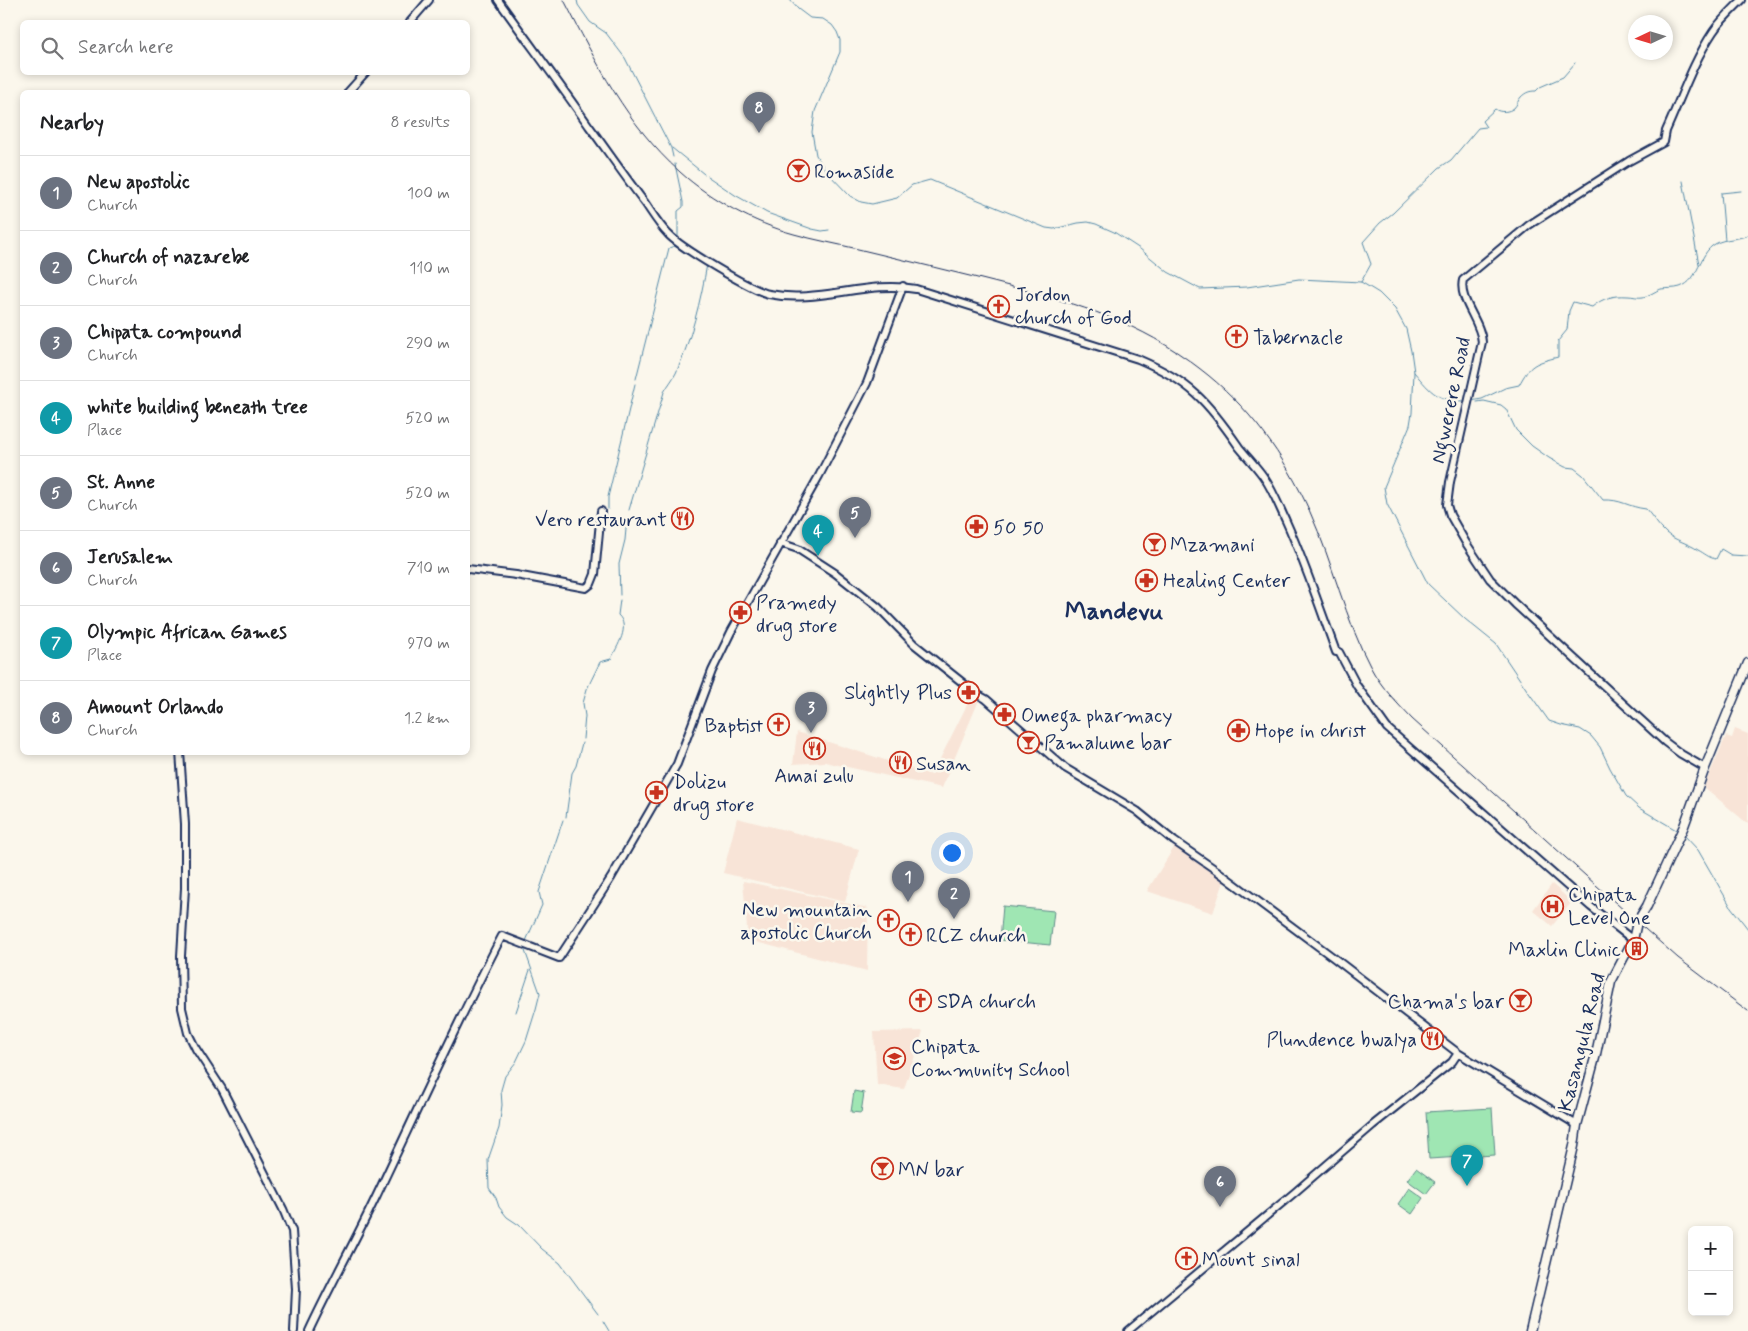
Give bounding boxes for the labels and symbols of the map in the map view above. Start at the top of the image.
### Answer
north arrow [1628,15,1673,60]
pin: 8 [743,92,775,133]
bar icon: Romaside [786,159,810,183]
place label: Romaside [814,159,895,186]
place label: Jordon church of God [1015,282,1132,332]
church icon: Jordon church of God [987,294,1011,318]
church icon: Tabernacle [1225,325,1249,349]
place label: Tabernacle [1253,325,1343,352]
street label: Ngwerere Road [1425,334,1480,467]
pin: 5 [839,497,871,538]
place label: Vero restaurant [535,507,667,534]
restaurant icon: Vero restaurant [671,507,695,531]
pin: 4 [802,515,834,556]
pharmacy icon: 50 50 [965,515,989,539]
place label: 50 50 [993,515,1044,542]
bar icon: Mzamani [1142,532,1166,556]
place label: Mzamani [1170,532,1255,559]
pharmacy icon: Healing Center [1135,568,1159,592]
place label: Healing Center [1163,568,1291,597]
place label: Pramedy drug store [756,590,837,641]
district label: Mandevu [1065,596,1163,629]
pharmacy icon: Pramedy drug store [728,601,752,625]
place label: Slightly Plus [844,680,952,707]
pharmacy icon: Slightly Plus [956,680,980,704]
pin: 3 [795,692,827,733]
pharmacy icon: Omega pharmacy [993,703,1017,727]
place label: Omega pharmacy [1021,703,1172,732]
place label: Baptist [705,713,763,740]
church icon: Baptist [767,713,791,737]
pharmacy icon: Hope in christ [1227,718,1251,742]
place label: Hope in christ [1255,718,1366,745]
bar icon: Pamalume bar [1016,730,1040,754]
place label: Pamalume bar [1044,730,1172,757]
restaurant icon: Amai zulu [802,737,826,761]
restaurant icon: Susan [888,751,912,775]
place label: Susan [916,751,971,778]
place label: Amai zulu [774,763,854,790]
place label: Dolizu drug store [673,769,754,820]
pharmacy icon: Dolizu drug store [645,781,669,805]
your location [939,840,965,866]
pin: 1 [892,861,924,902]
pin: 2 [938,878,970,919]
place label: Chipata Level One [1568,882,1651,932]
hospital icon: Chipata Level One [1540,894,1564,918]
place label: New mountain apostolic Church [740,897,872,947]
church icon: New mountain apostolic Church [876,909,900,933]
church icon: RCZ church [898,923,922,947]
place label: RCZ church [926,923,1026,950]
place label: Maxlin Clinic [1508,937,1621,964]
building icon: Maxlin Clinic [1625,937,1649,961]
street label: Kasangula Road [1552,970,1613,1115]
church icon: SDA church [909,989,933,1013]
place label: SDA church [937,989,1036,1016]
place label: Chama's bar [1388,989,1505,1016]
bar icon: Chama's bar [1508,989,1532,1013]
place label: Plundence bwalya [1267,1027,1417,1054]
restaurant icon: Plundence bwalya [1421,1027,1445,1051]
place label: Chipata Community School [911,1034,1070,1084]
school or university icon: Chipata Community School [883,1046,907,1070]
pin: 7 [1451,1145,1483,1186]
bar icon: MN bar [870,1157,894,1181]
place label: MN bar [898,1157,964,1184]
pin: 6 [1204,1166,1236,1207]
church icon: Mount sinal [1174,1247,1198,1271]
place label: Mount sinal [1202,1247,1300,1274]

